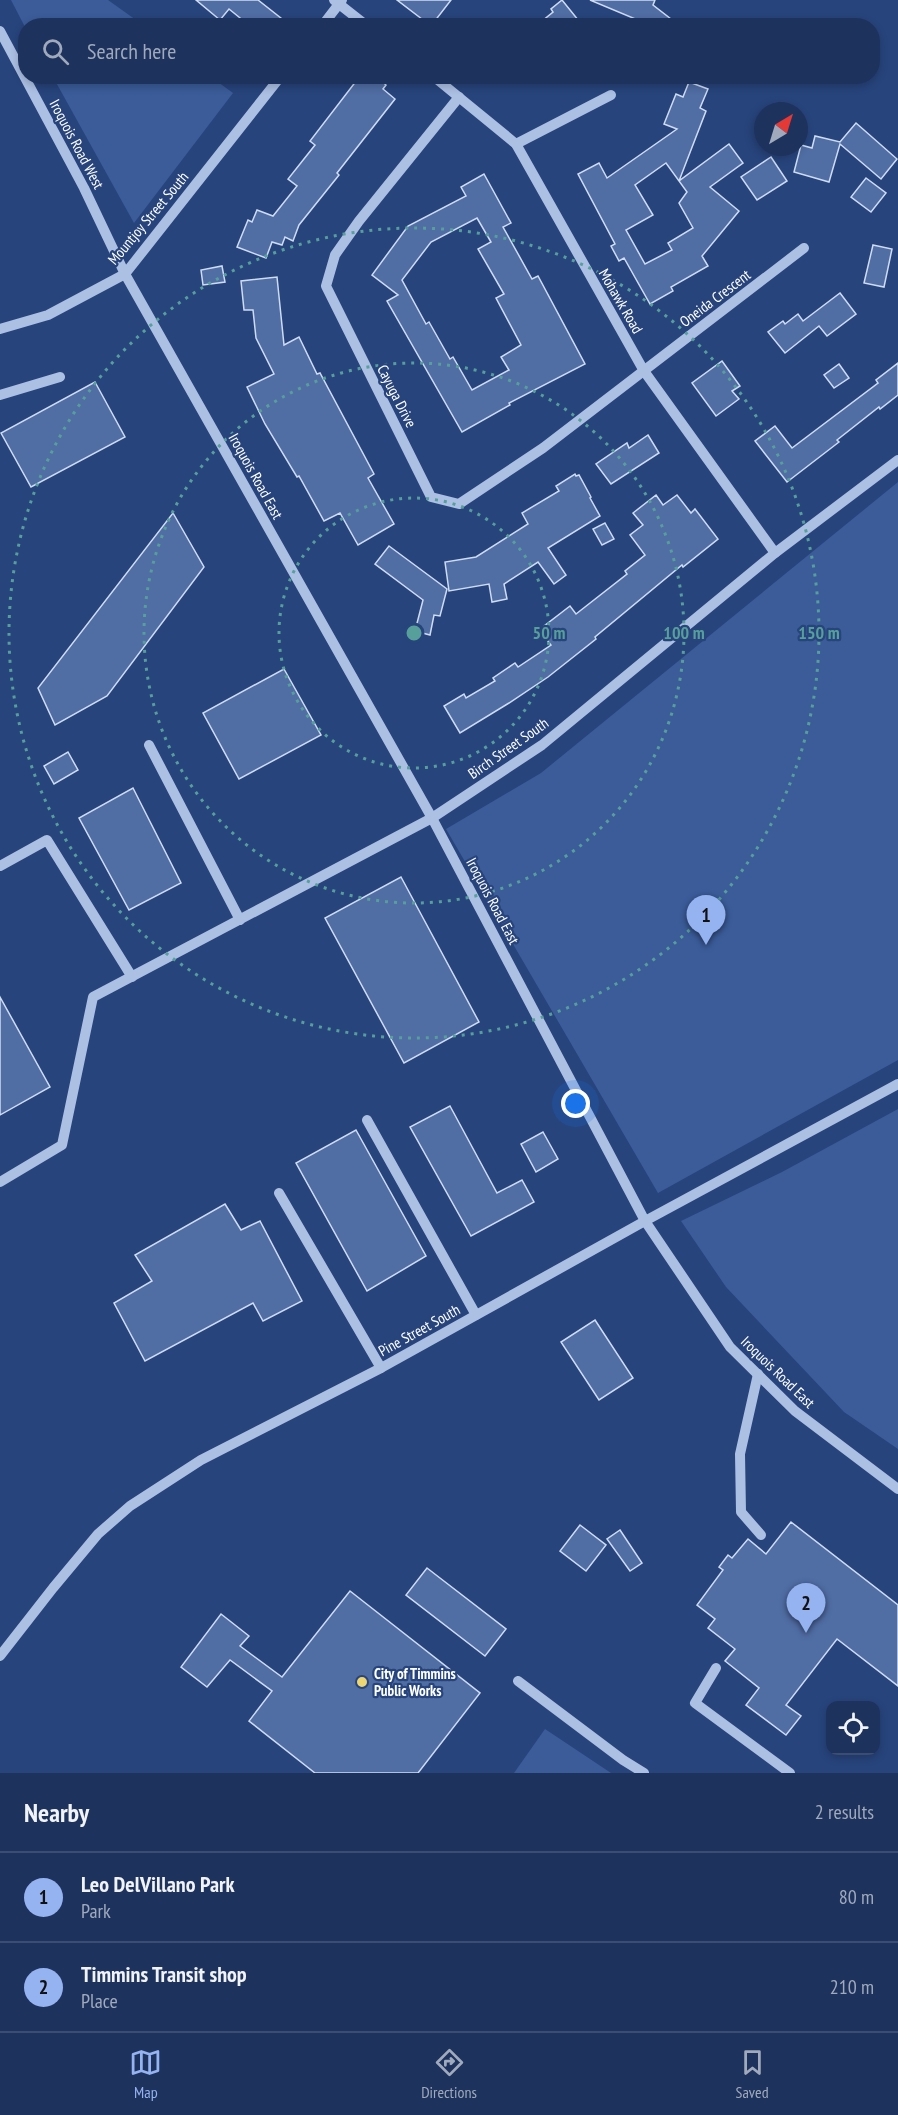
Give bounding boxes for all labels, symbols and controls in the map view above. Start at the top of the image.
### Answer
search box [18,18,880,84]
icon: search [39,35,72,68]
text: Search here [87,37,176,65]
street label: Iroquois Road West [45,96,109,192]
north arrow [754,102,808,156]
street label: Mountjoy Street South [104,168,192,268]
street label: Mohawk Road [595,265,647,337]
street label: Oneida Crescent [676,265,754,331]
street label: Cayuga Drive [373,362,421,430]
street label: Iroquois Road East [225,430,287,522]
text: 50 m [533,621,565,644]
text: 100 m [663,621,705,644]
text: 150 m [798,621,840,644]
centre of rings [404,623,424,643]
street label: Birch Street South [464,713,552,783]
street label: Iroquois Road East [462,854,524,948]
pin: 1 [686,896,726,945]
your location [561,1089,590,1118]
street label: Pine Street South [375,1300,463,1360]
street label: Iroquois Road East [737,1332,819,1412]
pin: 2 [786,1584,826,1633]
place label: City of Timmins Public Works [374,1664,456,1700]
marker: City of Timmins Public Works [355,1675,369,1689]
map controls [826,1701,880,1755]
button: locate [826,1701,880,1755]
text: Nearby [24,1796,89,1829]
text: 2 results [815,1799,874,1825]
text: Leo DelVillano Park [81,1870,235,1898]
text: 1 [39,1884,48,1910]
text: 80 m [839,1884,874,1910]
text: Park [81,1898,111,1924]
text: Timmins Transit shop [81,1960,247,1988]
text: 2 [39,1974,48,2000]
text: 210 m [830,1974,874,2000]
text: Place [81,1988,118,2014]
tab: Map [129,2046,162,2102]
tab: Directions [421,2046,477,2102]
tab: Saved [736,2046,769,2102]

